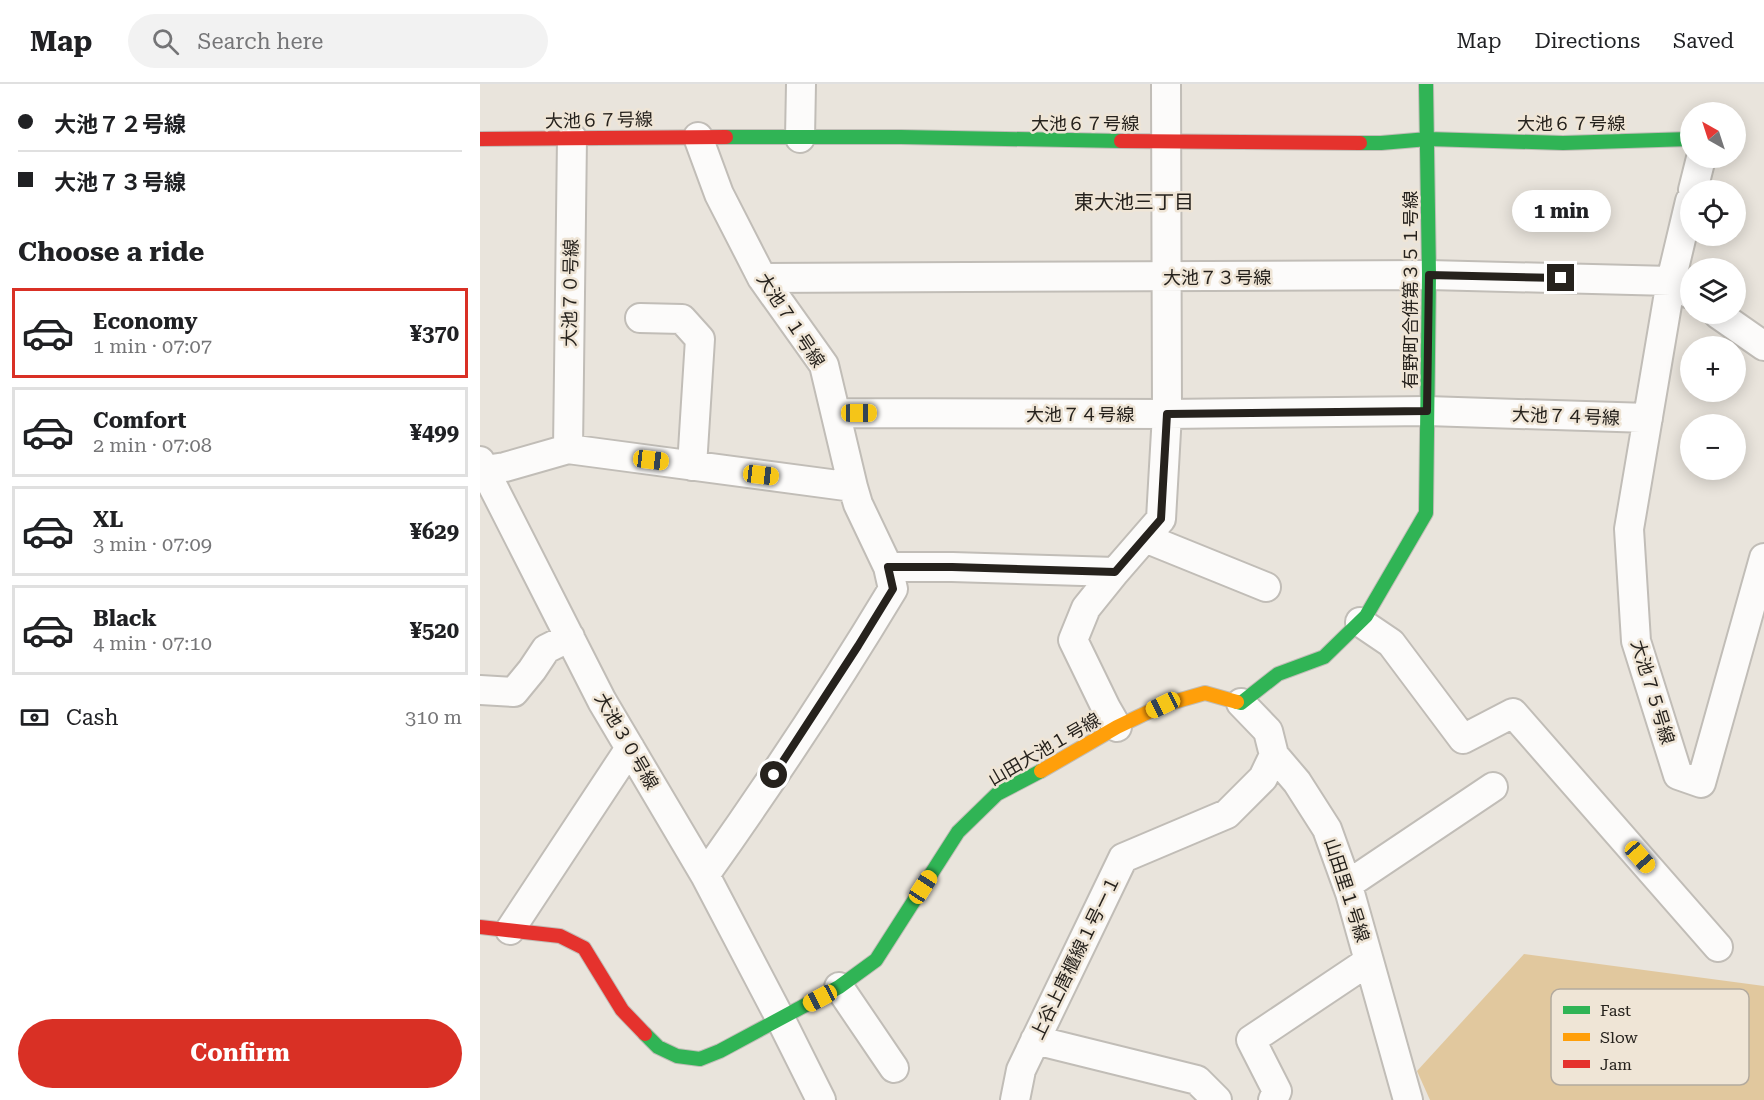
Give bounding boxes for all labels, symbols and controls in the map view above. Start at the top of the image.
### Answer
search box [128,14,548,68]
text: Map [30,25,92,58]
icon: search [149,25,182,58]
text: Search here [197,29,323,54]
text: Map [1457,29,1501,53]
text: Directions [1534,29,1640,53]
text: Saved [1673,29,1734,53]
north arrow [1680,102,1746,168]
map controls [1680,102,1746,480]
street label: 大池６７号線 [545,109,653,131]
text: 大池７２号線 [54,112,186,137]
street label: 大池６７号線 [1031,113,1139,134]
street label: 大池６７号線 [1517,113,1625,134]
text: 大池７３号線 [54,170,186,195]
button: locate [1680,180,1746,246]
district label: 東大池三丁目 [1074,190,1194,214]
street label: 有野町合併第３５１号線 [1400,191,1421,389]
callout: 1 min [1512,191,1610,233]
text: 1 min [1534,199,1589,223]
text: Choose a ride [18,236,204,268]
street label: 大池７０号線 [559,239,581,347]
button: layers [1680,258,1746,324]
route end [1547,264,1574,291]
street label: 大池７３号線 [1163,267,1271,288]
street label: 大池７１号線 [753,269,829,371]
icon: car [21,306,75,360]
text: Economy [93,309,197,334]
text: ¥370 [410,321,459,346]
text: 1 min · 07:07 [93,334,212,358]
button: + [1680,336,1746,402]
car [841,404,877,422]
street label: 大池７４号線 [1026,404,1134,425]
street label: 大池７４号線 [1512,404,1620,428]
icon: car [21,405,75,459]
text: Comfort [93,408,186,433]
button: − [1680,414,1746,480]
text: ¥499 [410,420,459,445]
text: 2 min · 07:08 [93,433,212,457]
car [632,449,670,471]
car [742,464,780,486]
icon: car [21,504,75,558]
text: XL [93,507,123,532]
text: ¥629 [410,519,459,544]
text: 3 min · 07:09 [93,532,212,556]
icon: car [21,603,75,657]
text: Black [93,606,157,631]
text: ¥520 [410,618,459,643]
text: 4 min · 07:10 [93,631,212,655]
street label: 大池７５号線 [1627,637,1679,747]
street label: 大池３０号線 [591,689,663,793]
car [1143,689,1183,721]
icon: cash [18,701,51,734]
text: Cash [66,705,118,730]
text: 310 m [405,705,462,729]
street label: 山田大池１号線 [984,708,1104,790]
route start [760,761,787,788]
street label: 山田里１号線 [1320,835,1374,945]
car [1621,838,1659,876]
car [906,867,940,907]
street label: 上谷上唐櫃線１号ー１ [1026,872,1124,1042]
car [800,982,840,1014]
legend [1551,989,1749,1085]
text: Fast [1600,1001,1631,1020]
button: Confirm [18,1019,462,1088]
text: Slow [1600,1028,1638,1047]
text: Jam [1600,1055,1632,1074]

